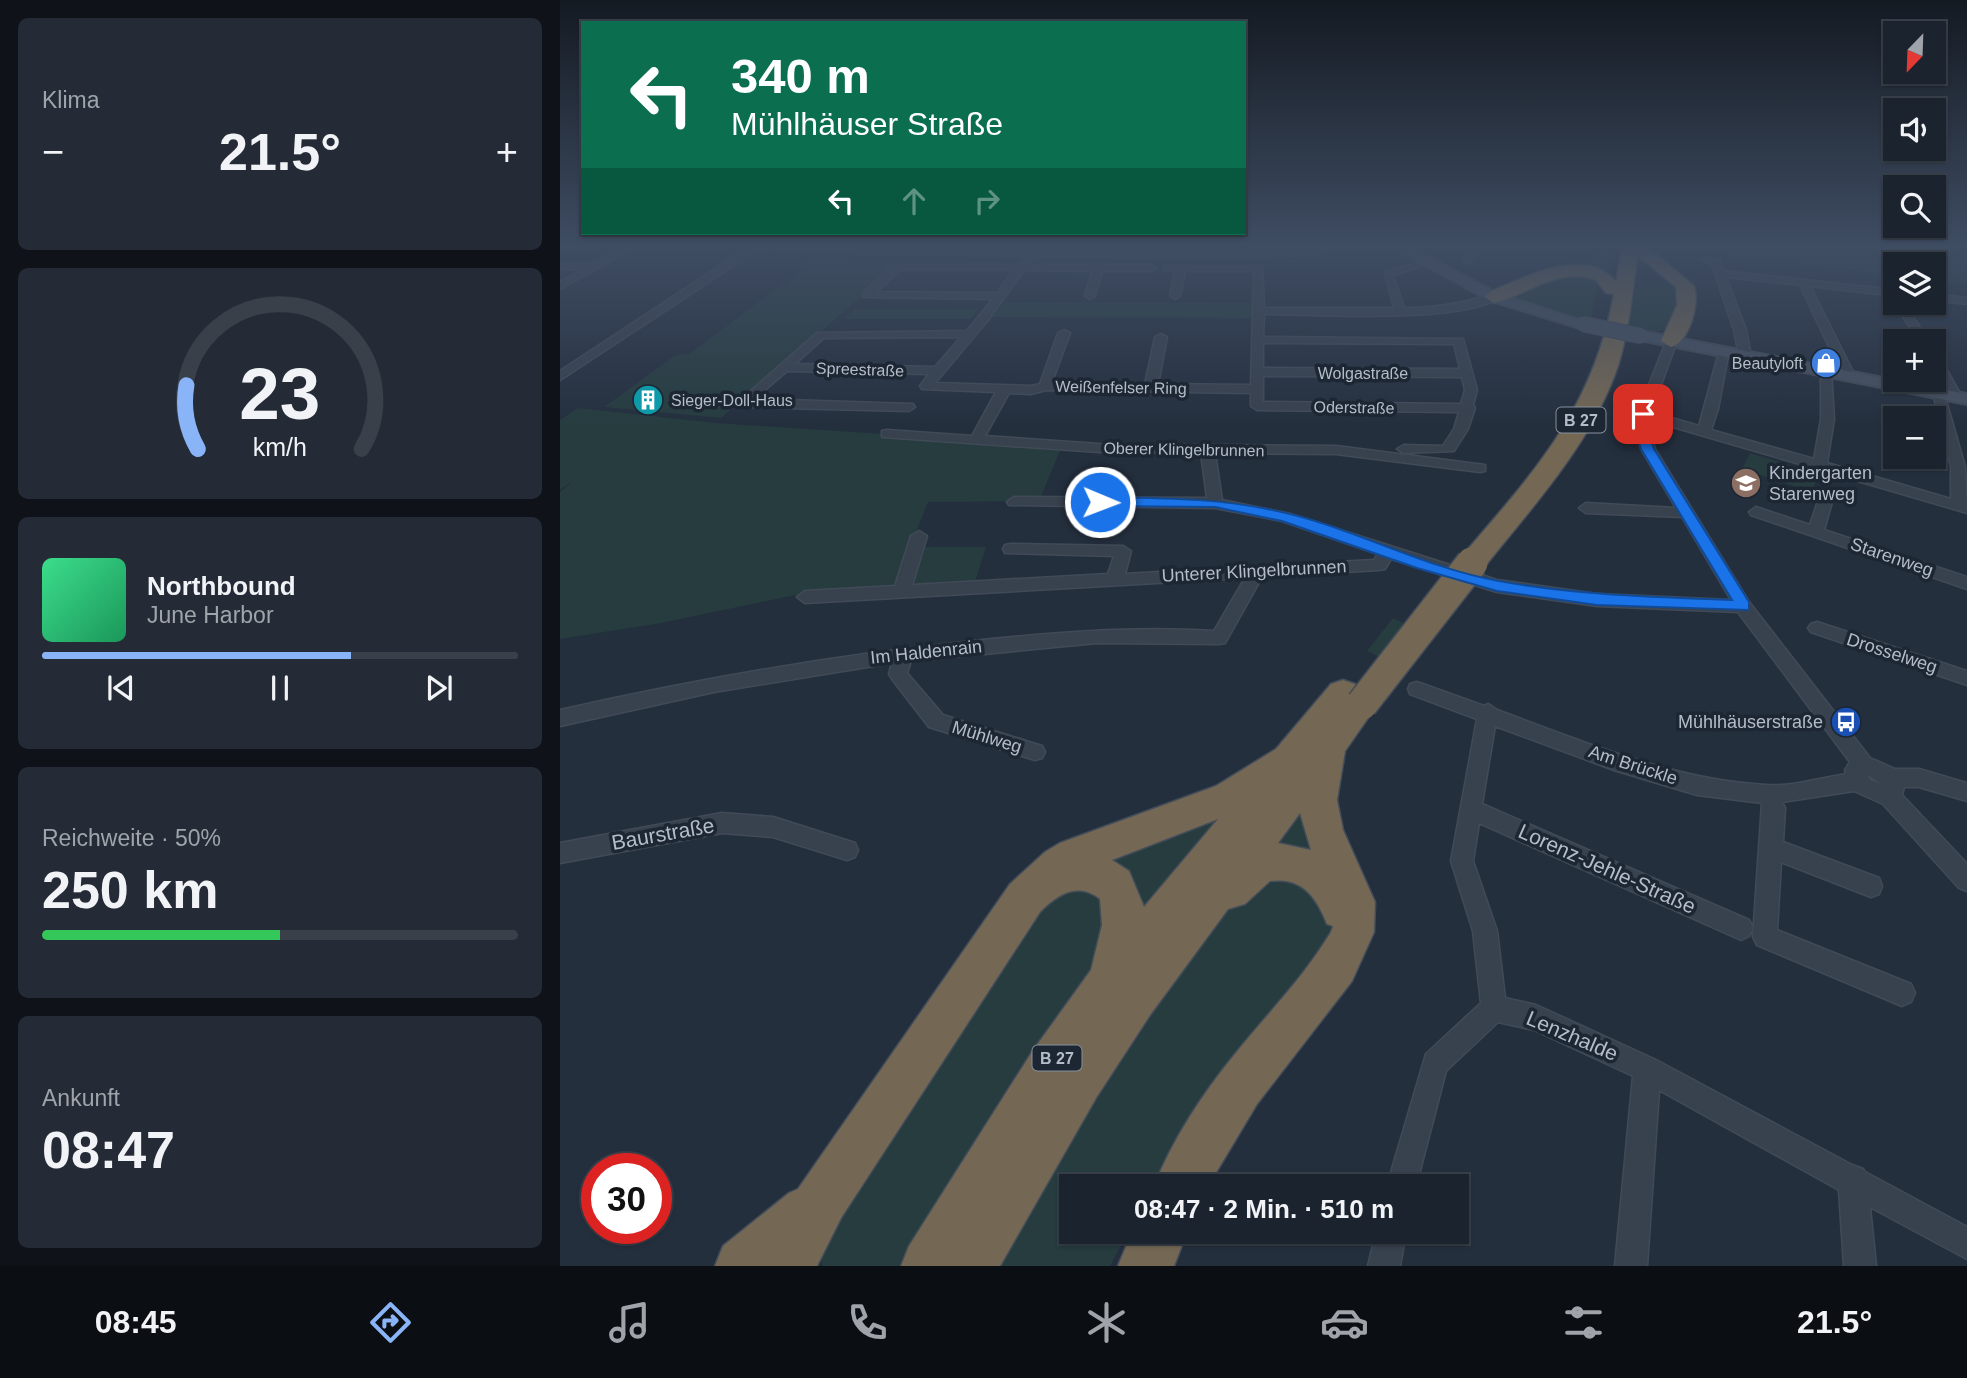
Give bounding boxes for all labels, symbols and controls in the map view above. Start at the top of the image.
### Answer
north arrow [1883,21,1946,84]
map controls [1883,21,1946,469]
icon: left [616,49,707,140]
text: 340 m [731,49,870,103]
text: Klima [42,87,100,113]
button: sound [1883,98,1946,161]
text: Mühlhäuser Straße [731,106,1003,142]
text: 21.5° [219,123,341,181]
text: − [42,131,64,173]
text: + [496,131,518,173]
button: search [1883,175,1946,238]
icon: left [822,182,860,220]
icon: ahead [895,182,933,220]
icon: right [968,182,1006,220]
button: layers [1883,252,1946,315]
button: + [1883,329,1946,392]
shop icon: Beautyloft [1809,346,1843,380]
text: 23 [240,354,320,435]
place label: Beautyloft [1732,355,1804,372]
street label: Spreestraße [816,359,904,380]
street label: Wolgastraße [1318,365,1408,382]
street label: Weißenfelser Ring [1055,378,1187,397]
building icon: Sieger-Doll-Haus [631,383,665,417]
pin [1613,384,1673,444]
place label: Sieger-Doll-Haus [671,392,793,409]
icon: arrive [1624,395,1662,433]
street label: Oderstraße [1313,398,1395,417]
button: − [1883,406,1946,469]
road number: B 27 [1556,408,1606,432]
text: km/h [253,433,307,461]
street label: Oberer Klingelbrunnen [1103,440,1265,459]
place label: Kindergarten Starenweg [1769,463,1872,504]
position arrow [1063,465,1137,539]
school or university icon: Kindergarten Starenweg [1729,466,1763,500]
street label: Starenweg [1848,534,1936,580]
street label: Unterer Klingelbrunnen [1161,556,1347,586]
text: Northbound [147,571,296,601]
text: June Harbor [147,602,274,628]
street label: Drosselweg [1844,629,1940,677]
street label: Im Haldenrain [869,636,983,668]
icon: previous [102,669,140,707]
icon: pause [261,669,299,707]
icon: next [420,669,458,707]
bus stop icon: Mühlhäuserstraße [1829,705,1863,739]
place label: Mühlhäuserstraße [1678,712,1823,732]
street label: Mühlweg [950,717,1024,757]
street label: Am Brückle [1586,741,1680,789]
street label: Baurstraße [610,813,716,854]
street label: Lorenz-Jehle-Straße [1515,819,1699,918]
text: Reichweite · 50% [42,825,221,851]
text: 250 km [42,861,218,919]
street label: Lenzhalde [1523,1006,1621,1065]
road number: B 27 [1032,1046,1082,1070]
text: Ankunft [42,1085,120,1111]
text: 08:47 [42,1121,175,1179]
speed limit sign: 30 [581,1153,672,1244]
text: 08:47 · 2 Min. · 510 m [1134,1194,1394,1224]
icon: directions [366,1298,415,1347]
icon: music [605,1298,654,1347]
icon: phone [843,1298,892,1347]
icon: climate [1082,1298,1131,1347]
icon: car [1320,1298,1369,1347]
icon: filters [1559,1298,1608,1347]
text: 08:45 [95,1304,177,1340]
text: 21.5° [1797,1304,1872,1340]

